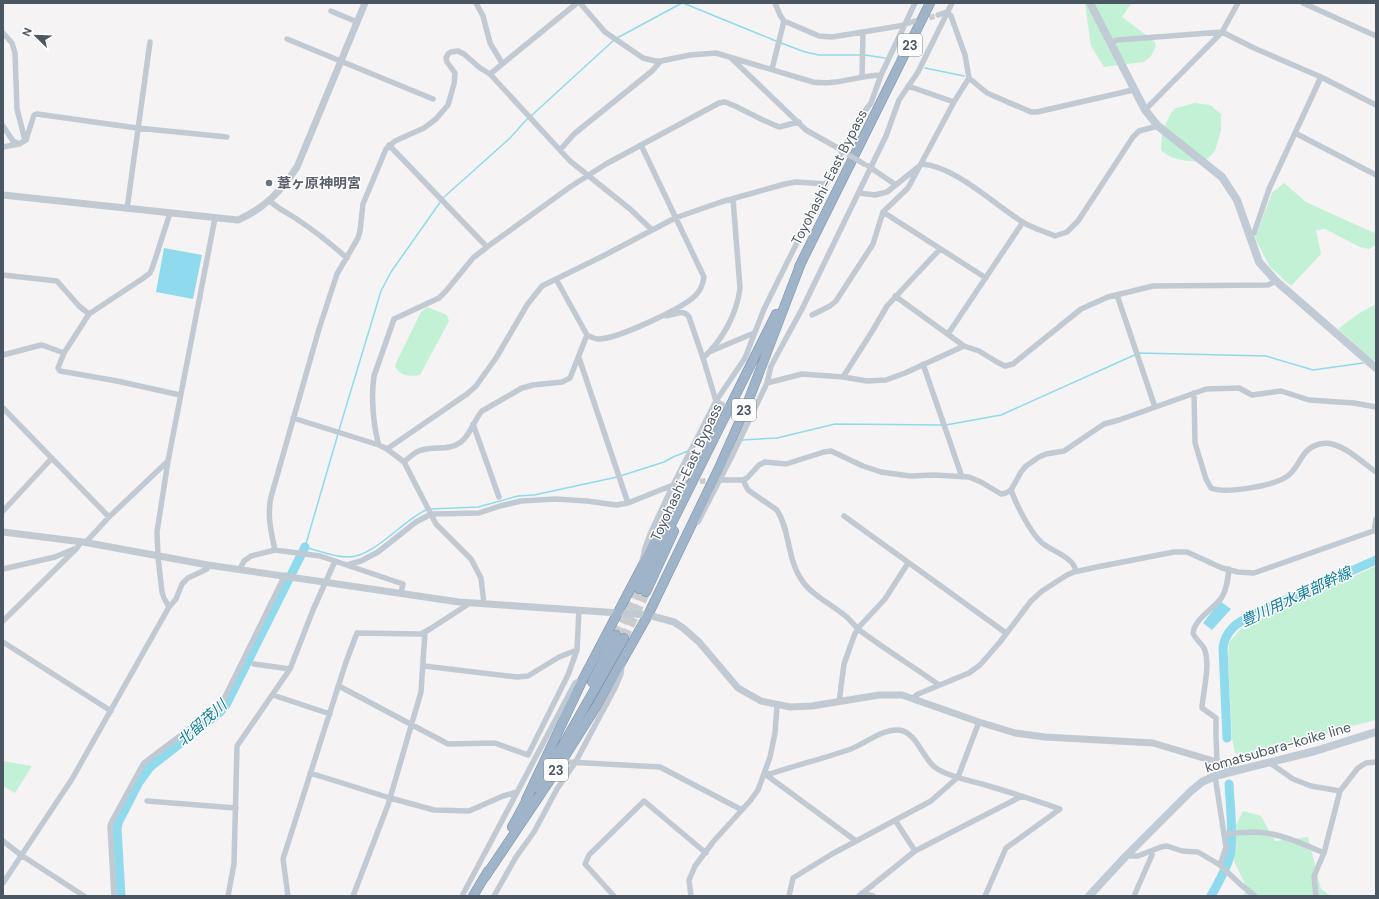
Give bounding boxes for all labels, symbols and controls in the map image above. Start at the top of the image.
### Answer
north arrow [16,16,56,56]
text: N [19,26,35,39]
road number: 23 [898,34,922,56]
street label: Toyohashi-East Bypass [787,106,871,248]
place label: 葦ヶ原神明宮 [277,174,361,192]
marker: 葦ヶ原神明宮 [264,178,274,188]
road number: 23 [732,399,756,421]
street label: Toyohashi-East Bypass [646,400,726,544]
water label: 豊川用水東部幹線 [1237,562,1356,631]
water label: 北留茂川 [173,694,232,751]
street label: komatsubara-koike line [1203,718,1353,776]
road number: 23 [544,759,568,781]

